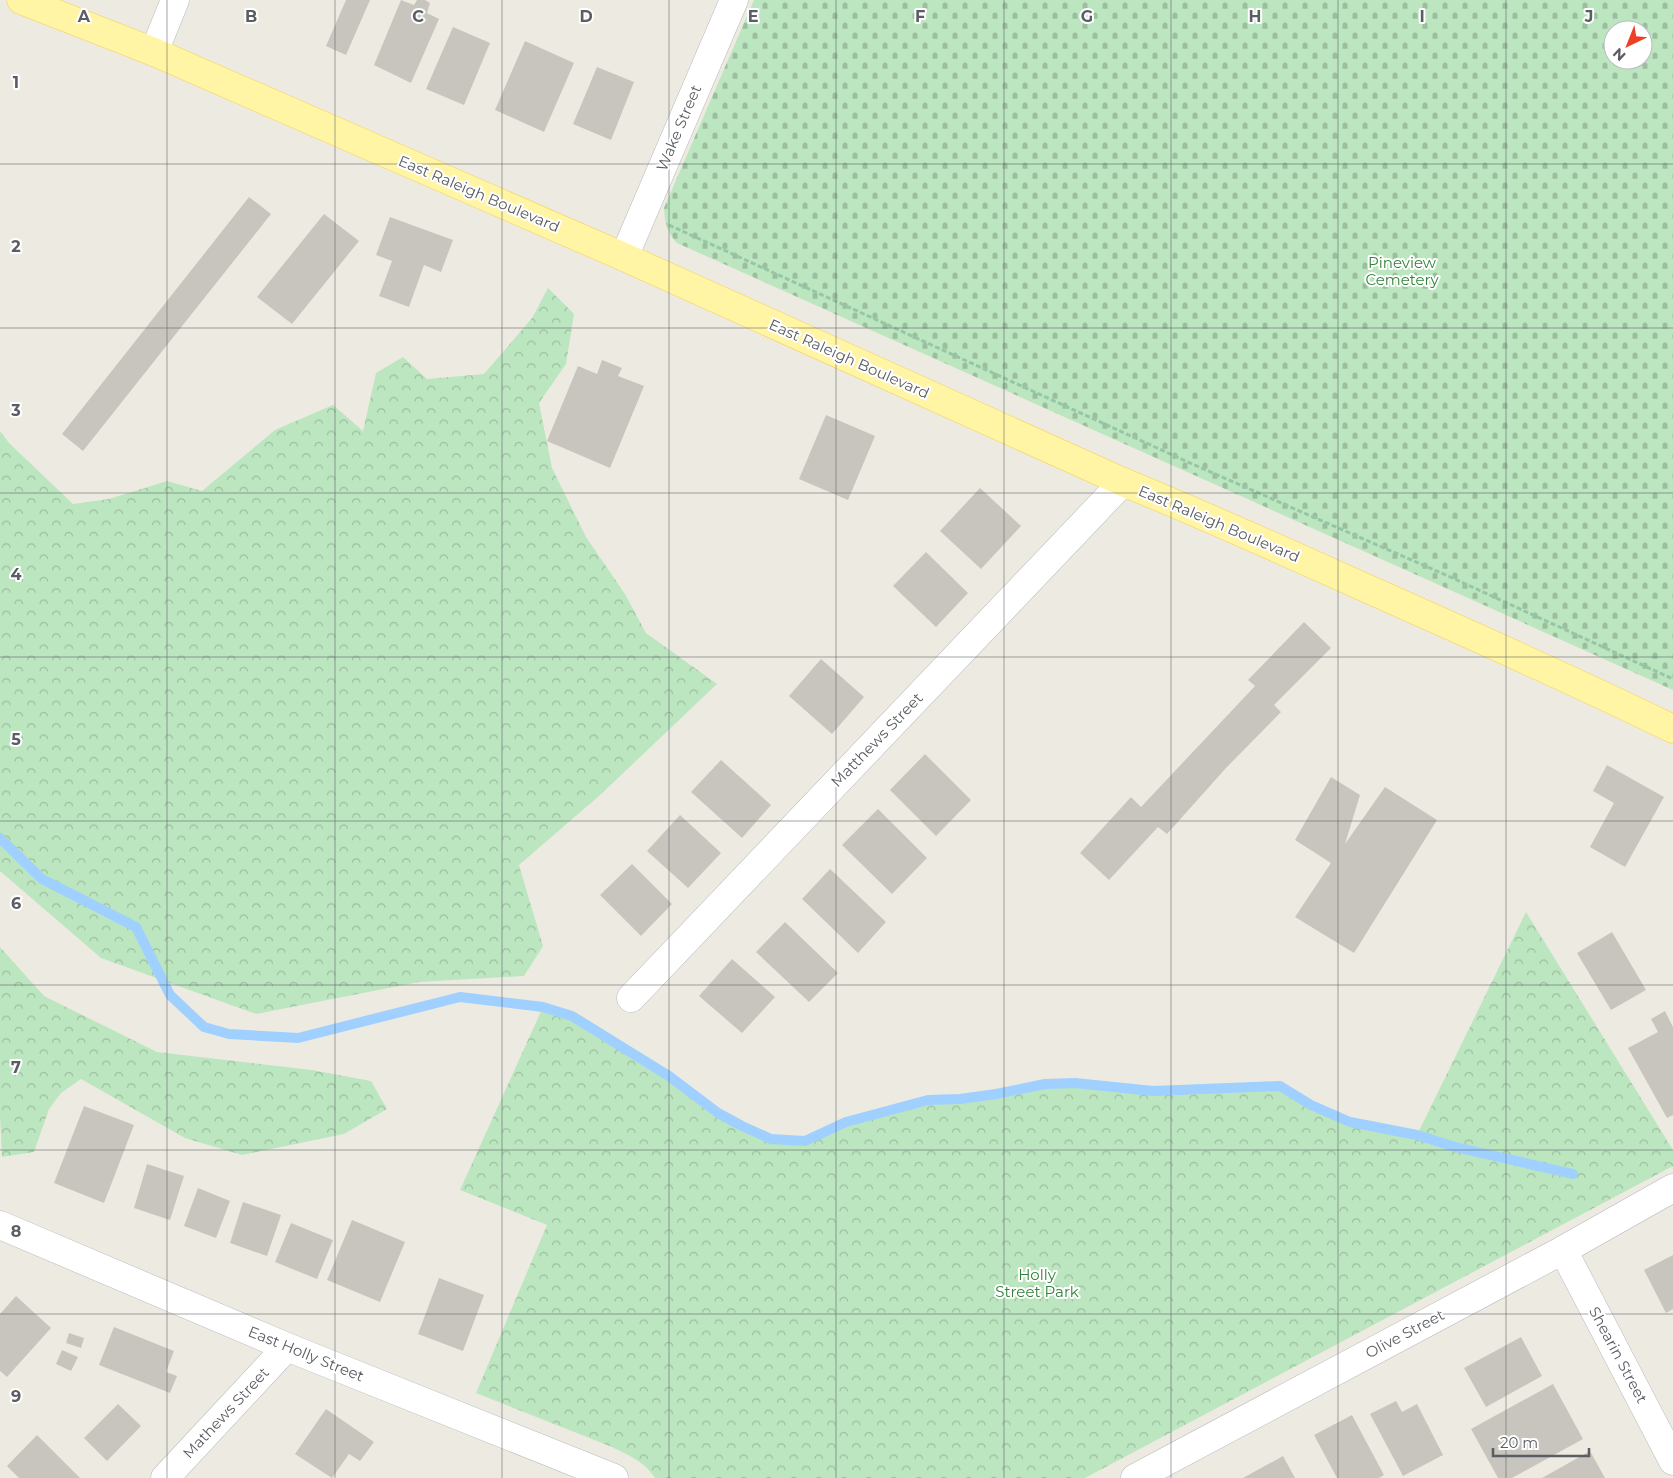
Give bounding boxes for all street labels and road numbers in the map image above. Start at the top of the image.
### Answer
street label: Wake Street [652,82,705,174]
street label: East Raleigh Boulevard [396,151,563,236]
street label: East Raleigh Boulevard [766,315,932,403]
street label: East Raleigh Boulevard [1136,481,1303,566]
street label: Matthews Street [827,688,927,791]
street label: Shearin Street [1585,1303,1652,1406]
street label: Olive Street [1362,1305,1448,1362]
street label: East Holly Street [246,1322,367,1385]
street label: Mathews Street [178,1363,273,1462]

